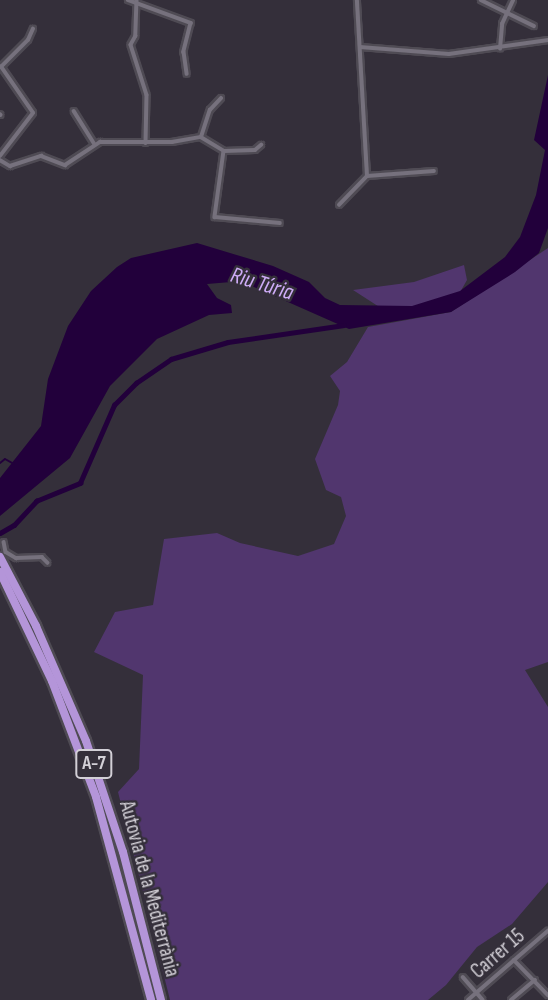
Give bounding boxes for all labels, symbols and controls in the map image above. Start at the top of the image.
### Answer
water label: Riu Túria [227,261,297,307]
road number: A-7 [75,748,113,779]
street label: Autovia de la Mediterrània [113,798,185,980]
street label: Carrer 15 [466,924,530,984]

